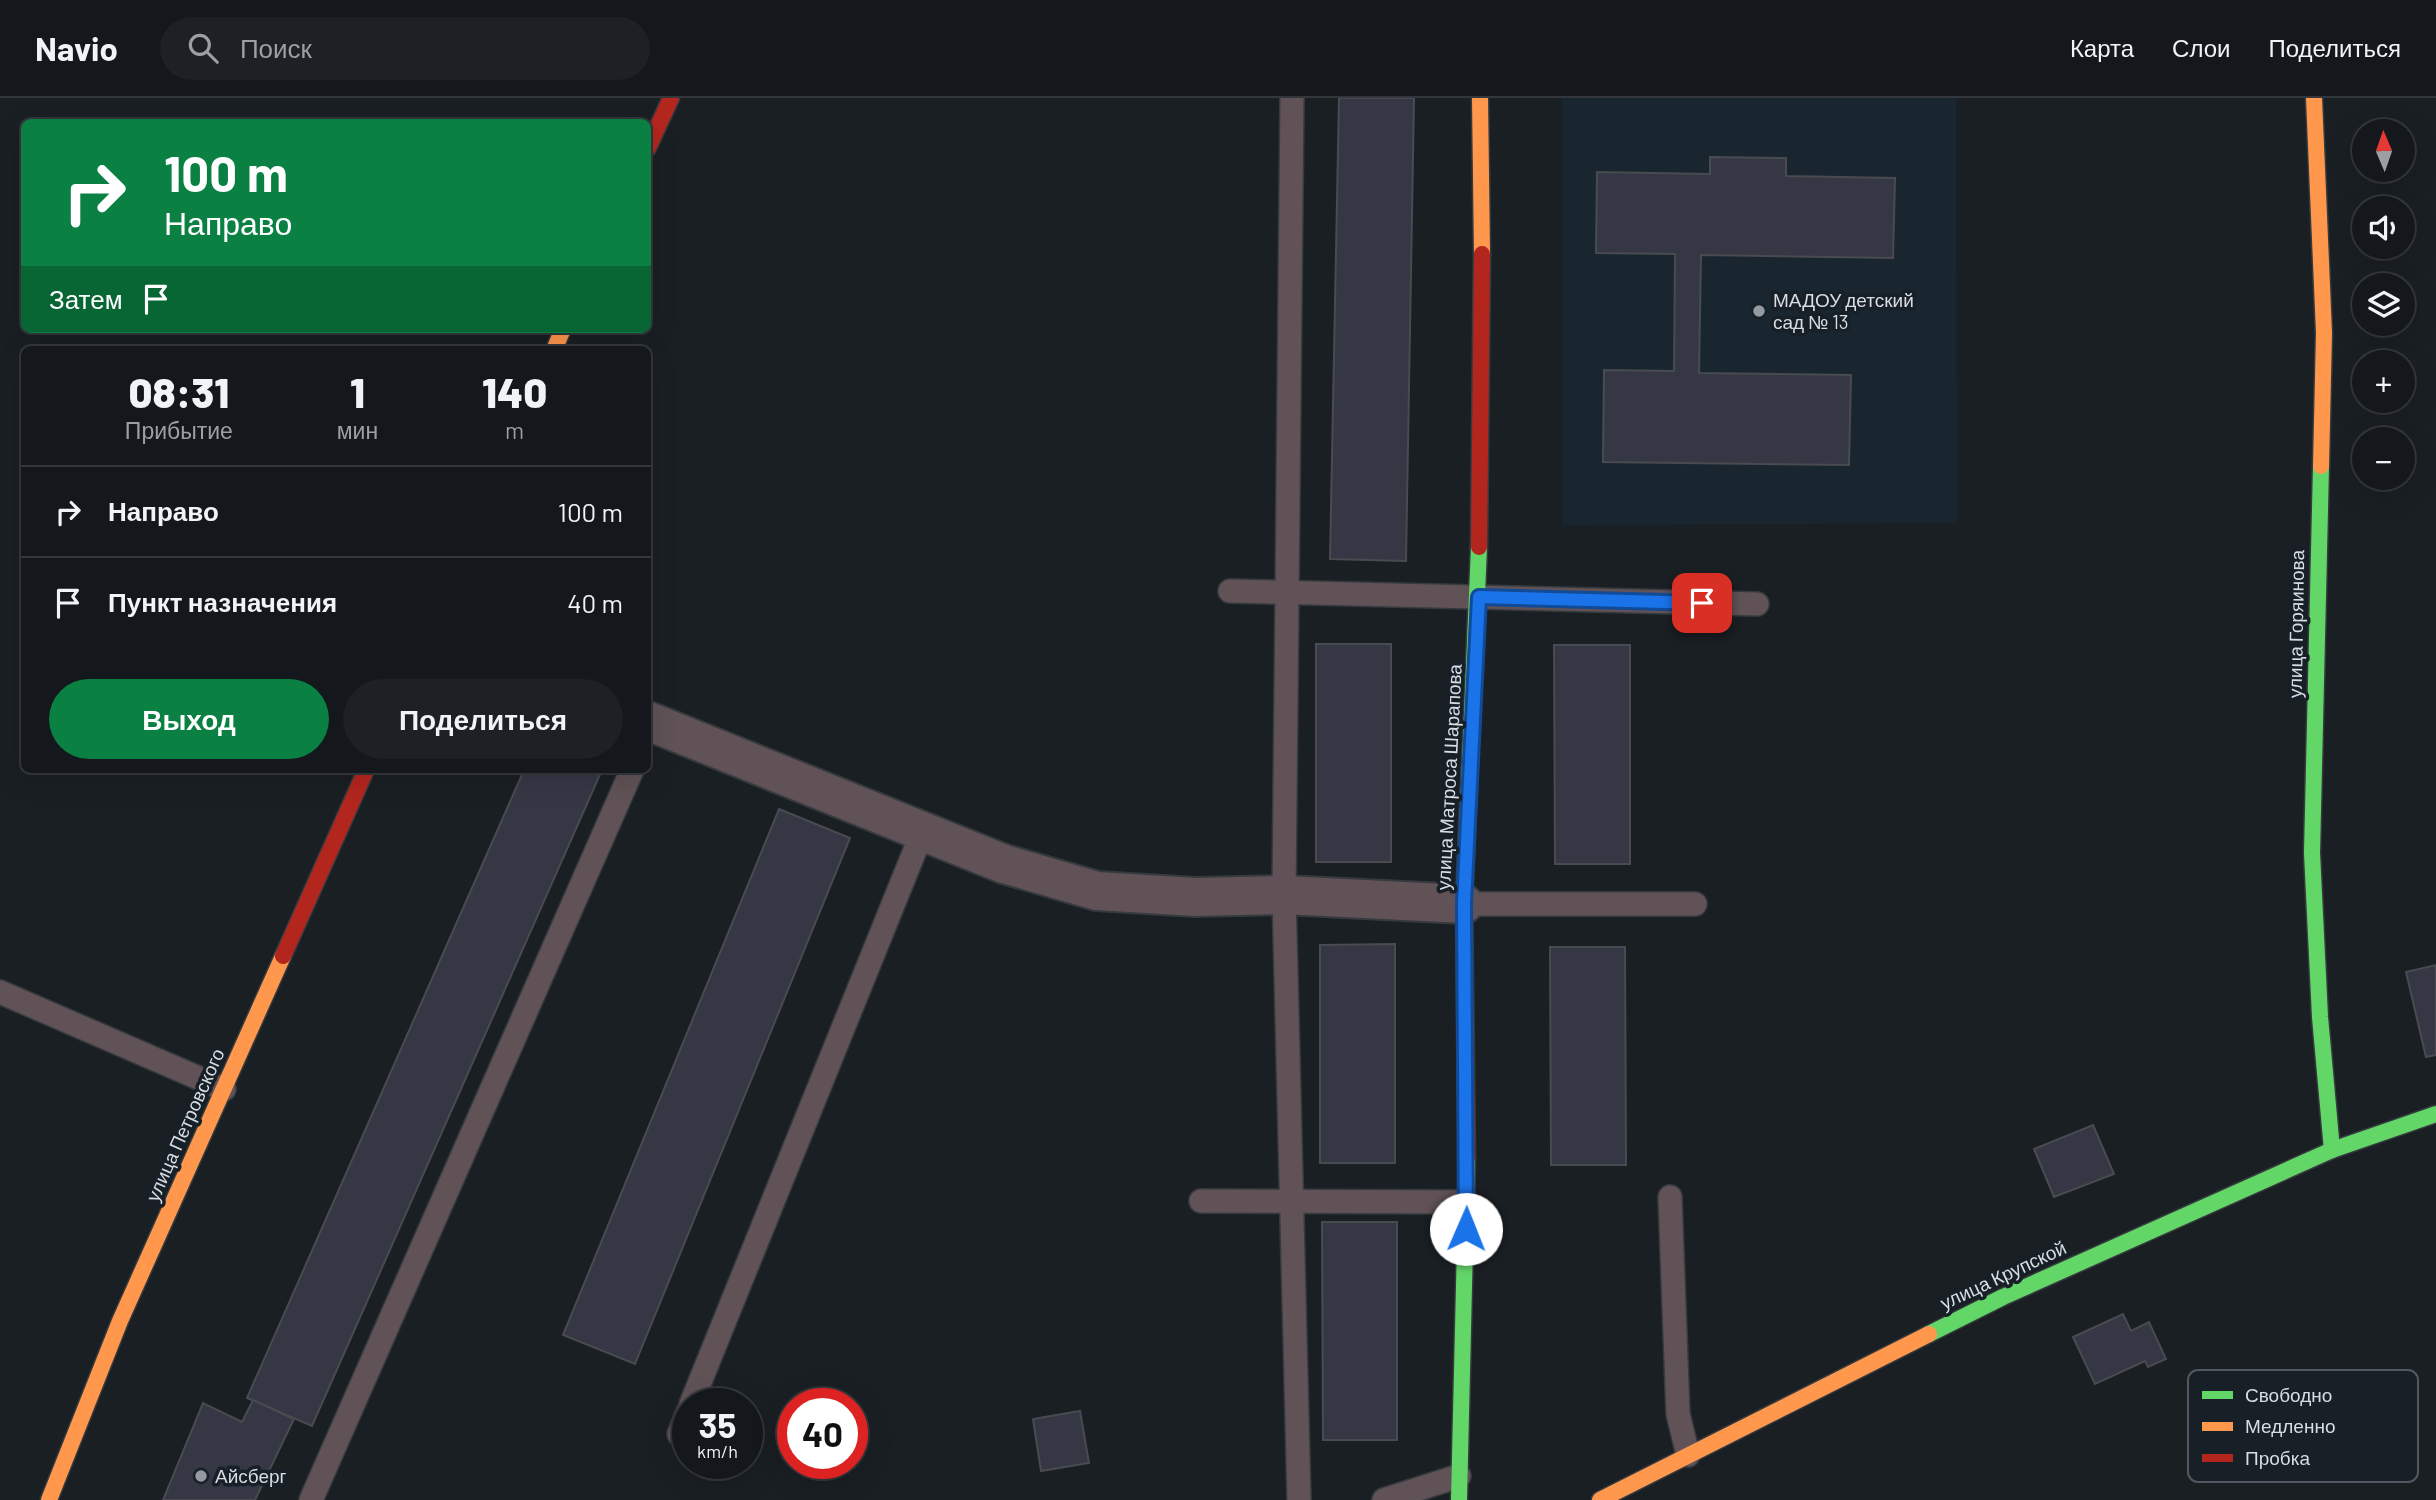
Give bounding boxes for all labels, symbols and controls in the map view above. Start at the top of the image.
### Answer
search box [160,17,650,80]
text: Navio [35,28,118,68]
icon: search [184,29,222,67]
text: Поиск [240,32,312,63]
text: Карта [2070,33,2134,62]
text: Слои [2172,33,2230,62]
text: Поделиться [2268,33,2401,62]
north arrow [2352,119,2415,182]
map controls [2352,119,2415,490]
text: 100 m [164,143,288,202]
icon: right [49,147,140,238]
button: sound [2352,196,2415,259]
text: Направо [164,203,292,241]
button: layers [2352,273,2415,336]
icon: arrive [137,280,175,318]
text: Затем [49,283,123,314]
place label: МАДОУ детский сад № 13 [1773,288,1914,333]
marker: МАДОУ детский сад № 13 [1751,303,1767,319]
button: + [2352,350,2415,413]
text: 08:31 [129,366,229,416]
text: 1 [350,366,365,416]
text: 140 [482,366,547,416]
text: Прибытие [125,416,233,444]
text: мин [337,416,378,444]
text: m [505,416,524,444]
button: − [2352,427,2415,490]
icon: right [49,493,87,531]
text: Направо [108,495,219,526]
text: 100 m [558,496,623,527]
street label: улица Горяинова [2283,549,2308,698]
pin [1672,573,1732,633]
icon: arrive [49,584,87,622]
icon: arrive [1683,584,1721,622]
text: Пункт назначения [108,586,337,617]
text: 40 m [567,587,623,618]
street label: улица Матроса Шарапова [1431,663,1466,891]
button: Выход [49,679,329,759]
button: Поделиться [343,679,623,759]
street label: улица Петровского [140,1045,229,1205]
position arrow [1429,1192,1503,1266]
street label: улица Крупской [1936,1235,2069,1314]
legend [2188,1370,2418,1482]
text: Свободно [2245,1383,2332,1406]
speed limit sign: 40 [777,1388,868,1479]
text: 35 [699,1403,736,1445]
text: Медленно [2245,1414,2335,1437]
text: km/h [697,1440,738,1462]
text: Пробка [2245,1446,2310,1469]
place label: Айсберг [215,1464,287,1487]
marker: Айсберг [193,1468,209,1484]

